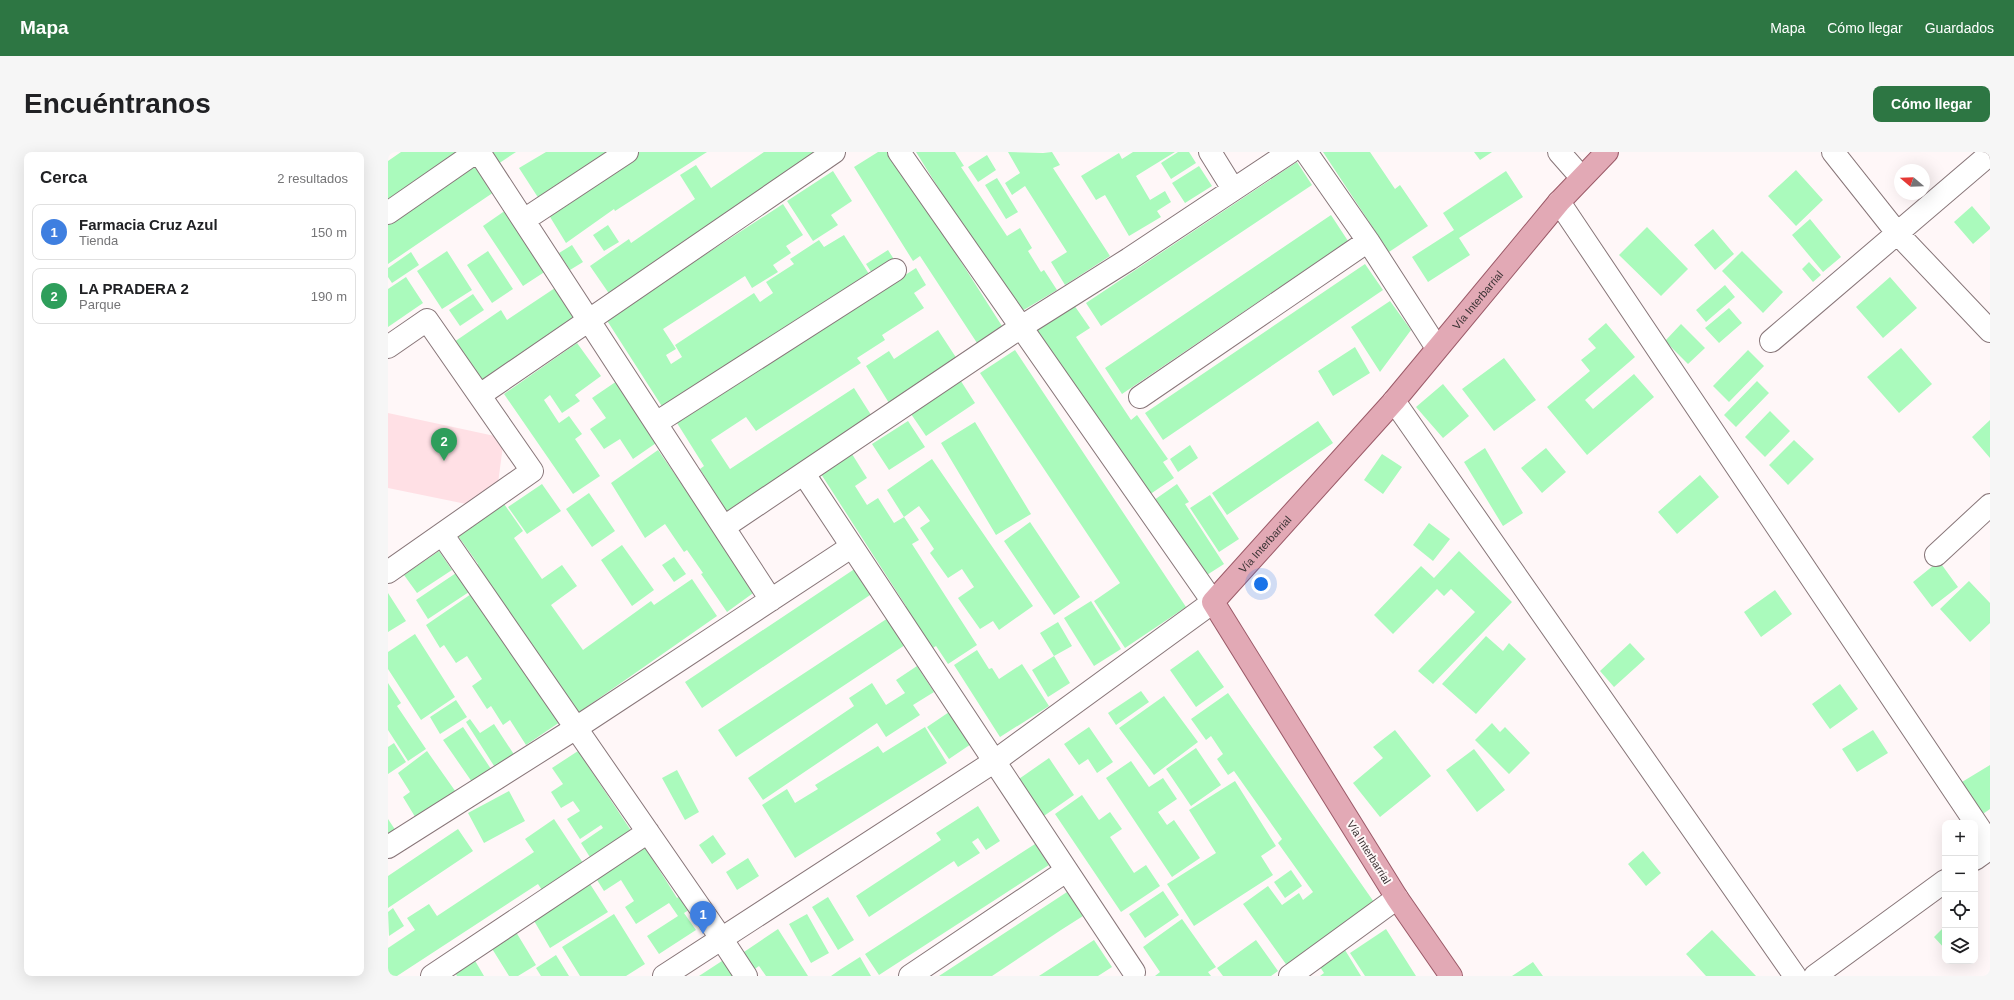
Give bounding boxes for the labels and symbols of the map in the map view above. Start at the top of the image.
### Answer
north arrow [1894,164,1930,200]
street label: Vía Interbarrial [1450,268,1505,332]
pin: 2 [431,428,457,461]
street label: Vía Interbarrial [1236,513,1294,575]
your location [1251,574,1271,594]
street label: Vía Interbarrial [1345,818,1393,886]
pin: 1 [690,901,716,934]

